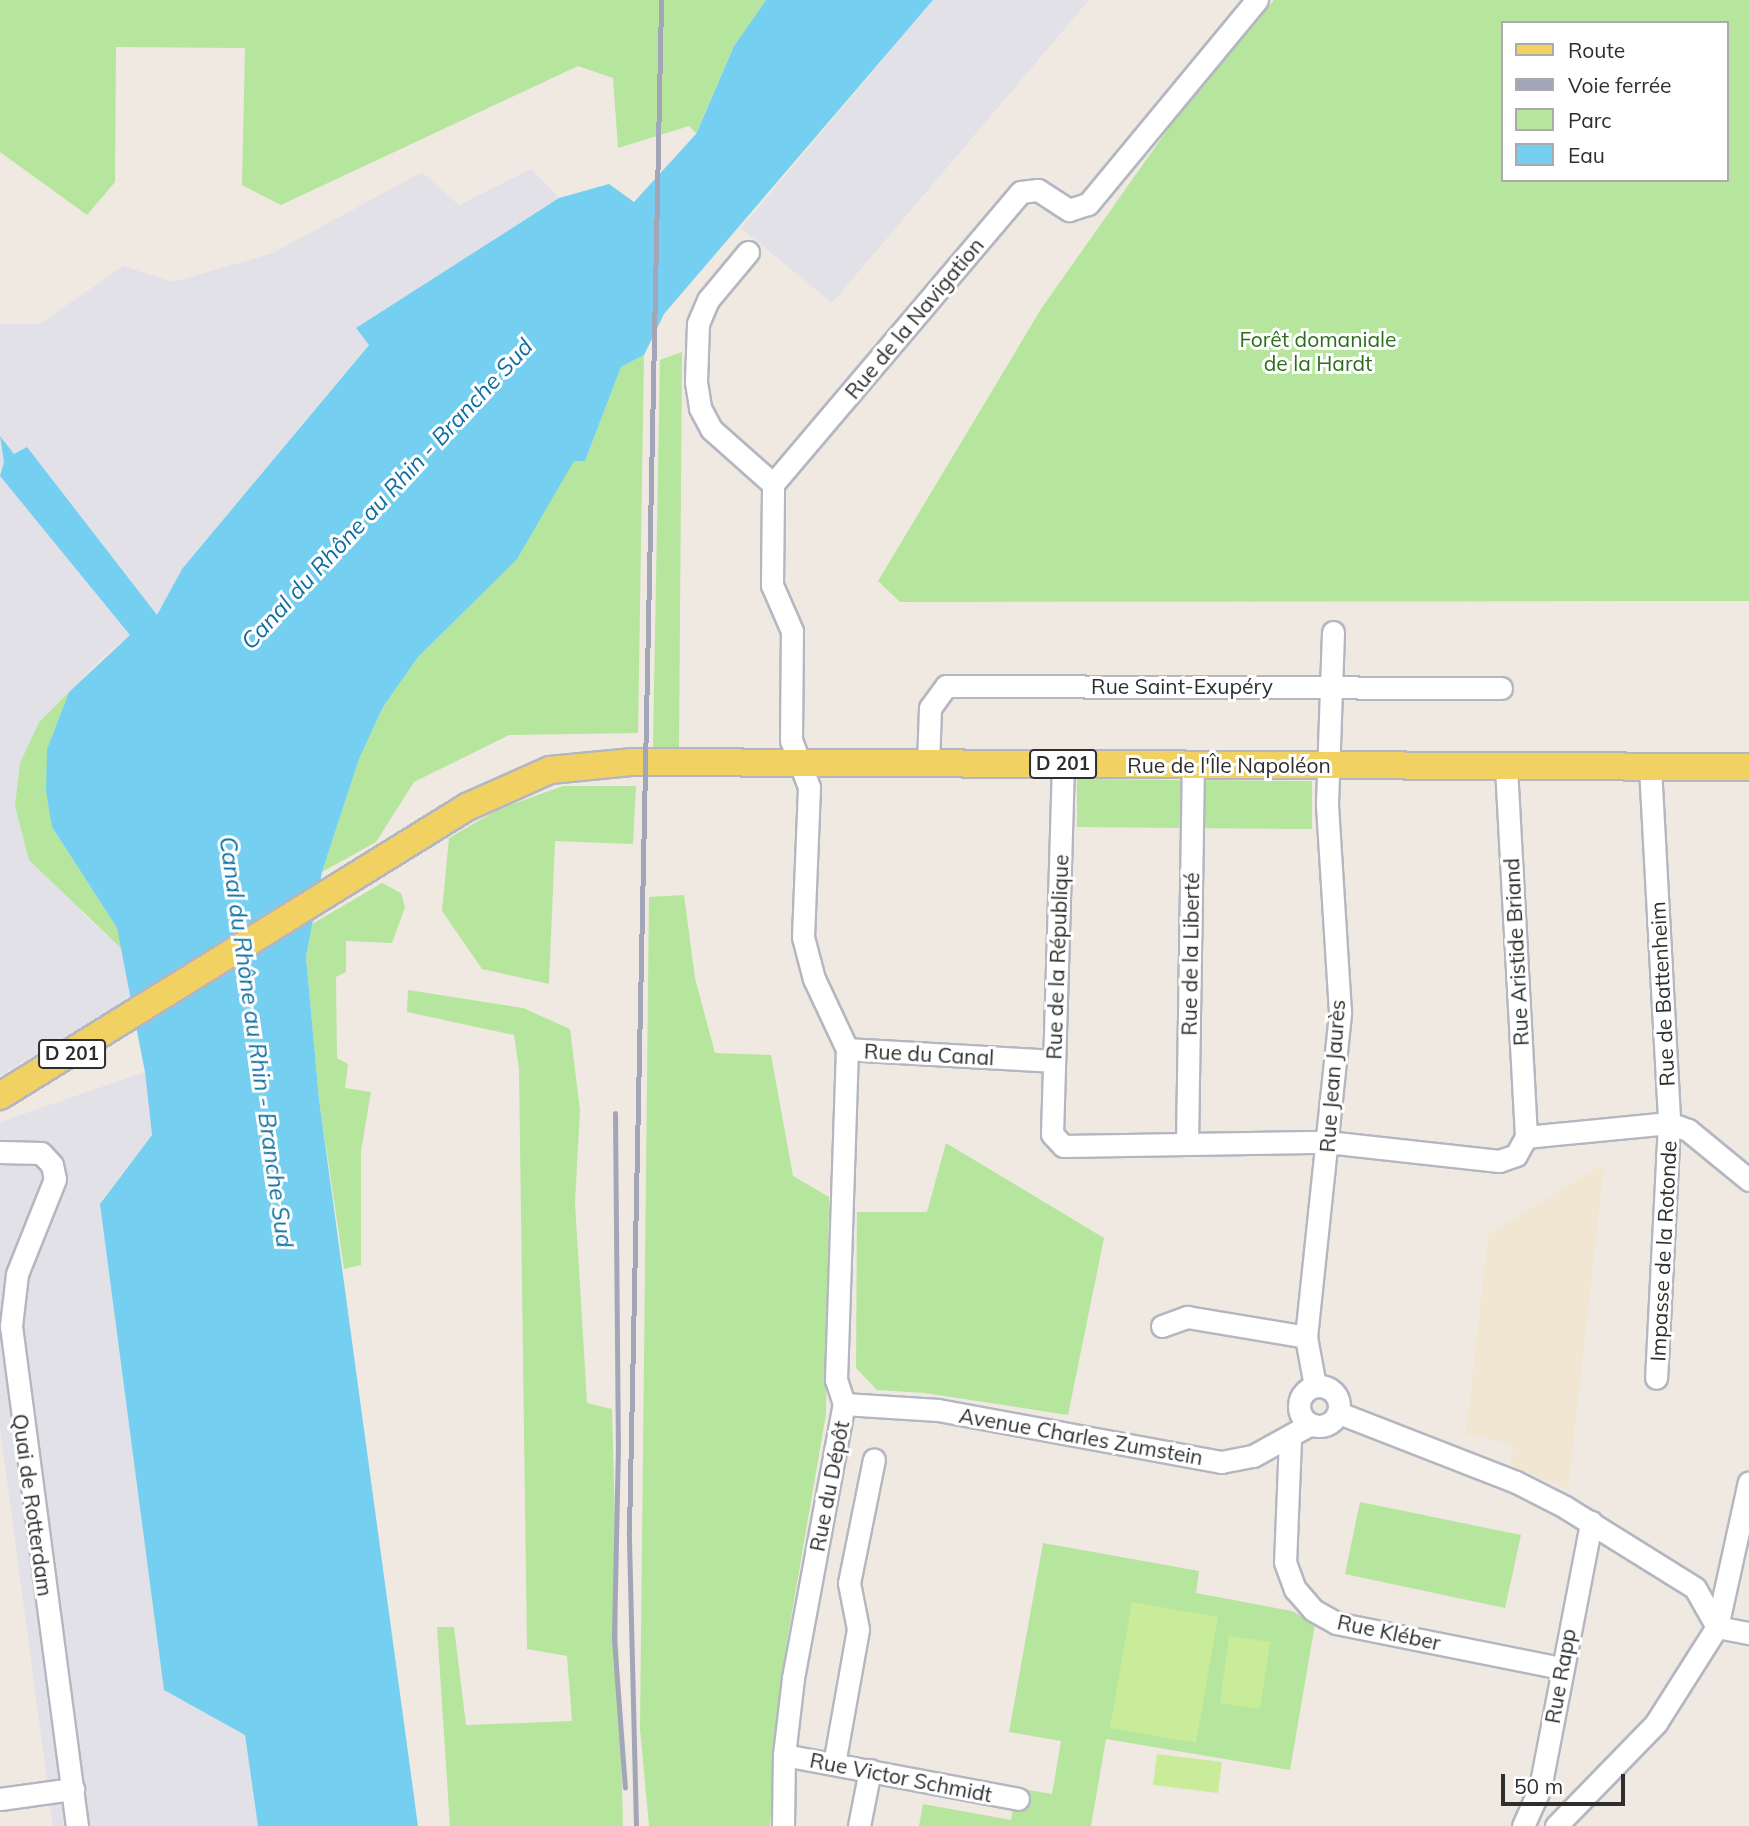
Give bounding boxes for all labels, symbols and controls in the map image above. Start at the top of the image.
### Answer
legend [1500,21,1728,182]
text: Route [1568,37,1625,63]
text: Voie ferrée [1568,72,1672,98]
text: Parc [1568,107,1612,133]
text: Eau [1568,142,1605,168]
street label: Rue de la Navigation [839,232,989,404]
park label: Forêt domaniale de la Hardt [1239,326,1397,376]
water label: Canal du Rhône au Rhin - Branche Sud [235,333,539,655]
street label: Rue Saint-Exupéry [1091,673,1273,699]
road number: D 201 [1028,748,1098,779]
street label: Rue de l'Île Napoléon [1127,752,1331,778]
water label: Canal du Rhône au Rhin - Branche Sud [213,835,299,1249]
street label: Rue de la République [1041,854,1073,1060]
street label: Rue Aristide Briand [1498,857,1534,1047]
street label: Rue de la Liberté [1176,872,1204,1036]
street label: Rue de Battenheim [1645,901,1679,1087]
street label: Rue Jean Jaurès [1314,999,1350,1153]
road number: D 201 [37,1038,107,1070]
street label: Rue du Canal [863,1038,995,1070]
street label: Impasse de la Rotonde [1645,1140,1681,1362]
street label: Avenue Charles Zumstein [957,1402,1205,1470]
street label: Quai de Rotterdam [8,1412,58,1598]
street label: Rue du Dépôt [804,1418,854,1554]
street label: Rue Kléber [1335,1609,1443,1655]
street label: Rue Rapp [1539,1627,1581,1725]
street label: Rue Victor Schmidt [808,1747,994,1807]
scale bar [1504,1759,1628,1803]
text: 50 m [1514,1773,1563,1799]

